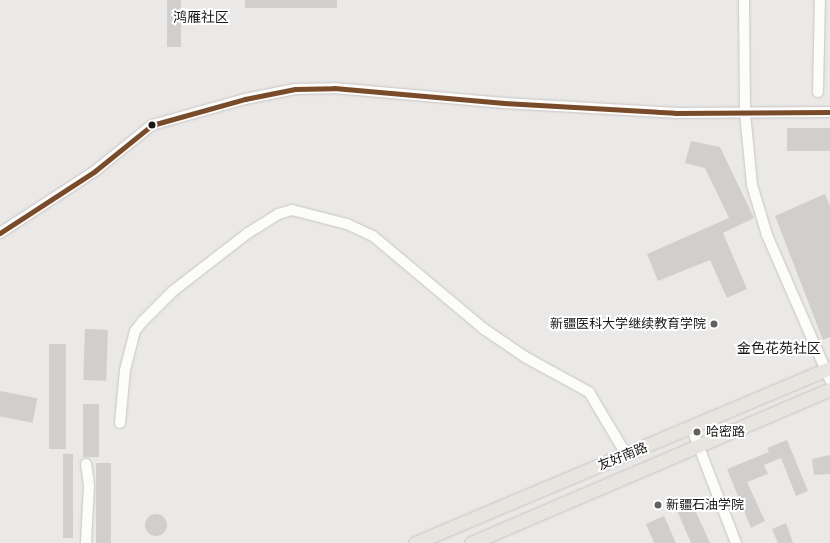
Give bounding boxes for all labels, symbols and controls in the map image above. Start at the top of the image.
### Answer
district label: 鸿雁社区 [173,9,229,25]
unlabelled marker [147,120,157,130]
place label: 新疆医科大学继续教育学院 [550,316,706,332]
marker: 新疆医科大学继续教育学院 [709,319,719,329]
district label: 金色花苑社区 [737,340,821,356]
place label: 哈密路 [706,424,745,440]
marker: 哈密路 [691,426,703,438]
street label: 友好南路 [596,440,650,474]
place label: 新疆石油学院 [666,497,744,513]
marker: 新疆石油学院 [653,500,663,510]

